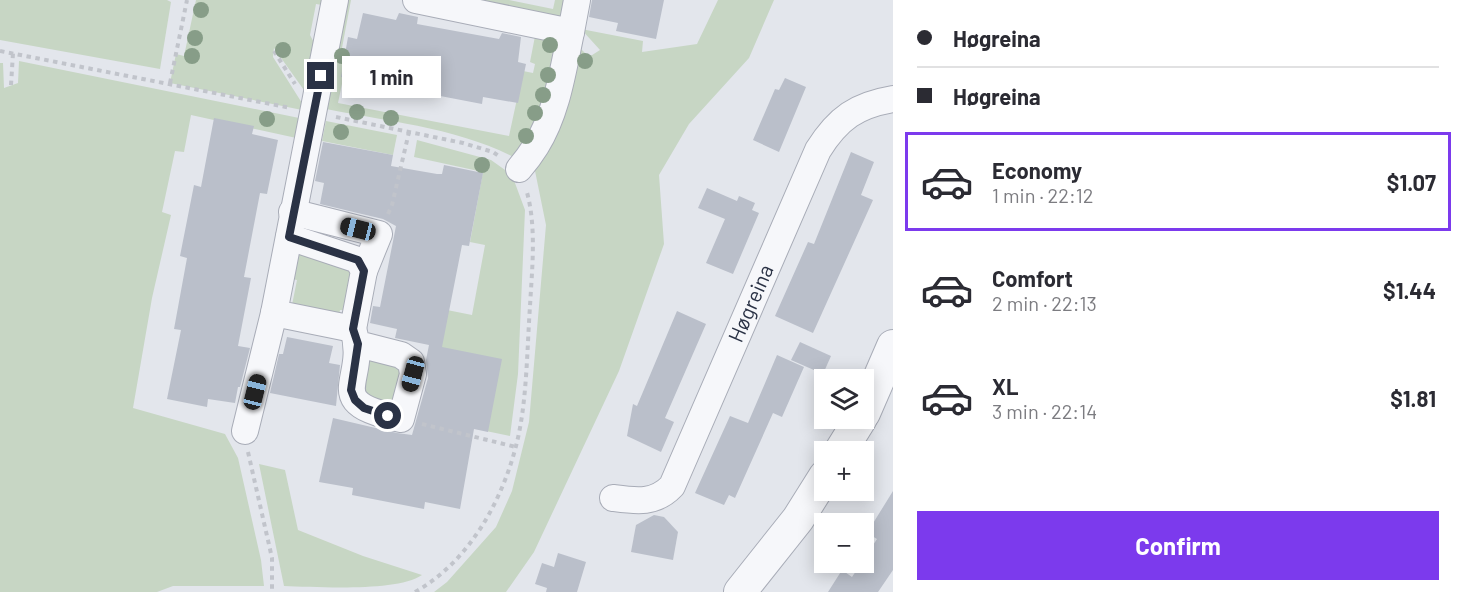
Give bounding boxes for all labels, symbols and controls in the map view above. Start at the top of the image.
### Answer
text: Høgreina [953,25,1041,51]
callout: 1 min [342,55,441,97]
route end [307,62,334,89]
text: 1 min [370,65,413,89]
text: Høgreina [953,83,1041,109]
icon: car [920,155,974,209]
text: Economy [992,157,1082,183]
text: $1.07 [1387,169,1436,195]
text: 1 min · 22:12 [992,183,1094,207]
car [338,216,378,242]
street label: Høgreina [722,260,778,346]
icon: car [920,263,974,317]
text: Comfort [992,265,1073,291]
text: $1.44 [1383,277,1436,303]
text: 2 min · 22:13 [992,291,1097,315]
car [400,354,426,394]
map controls [814,369,874,573]
button: layers [814,369,874,429]
icon: car [920,371,974,425]
car [242,372,268,412]
text: XL [992,373,1018,399]
text: $1.81 [1390,385,1436,411]
text: 3 min · 22:14 [992,399,1097,423]
route start [374,402,401,429]
button: + [814,441,874,501]
button: Confirm [917,511,1439,580]
button: − [814,513,874,573]

